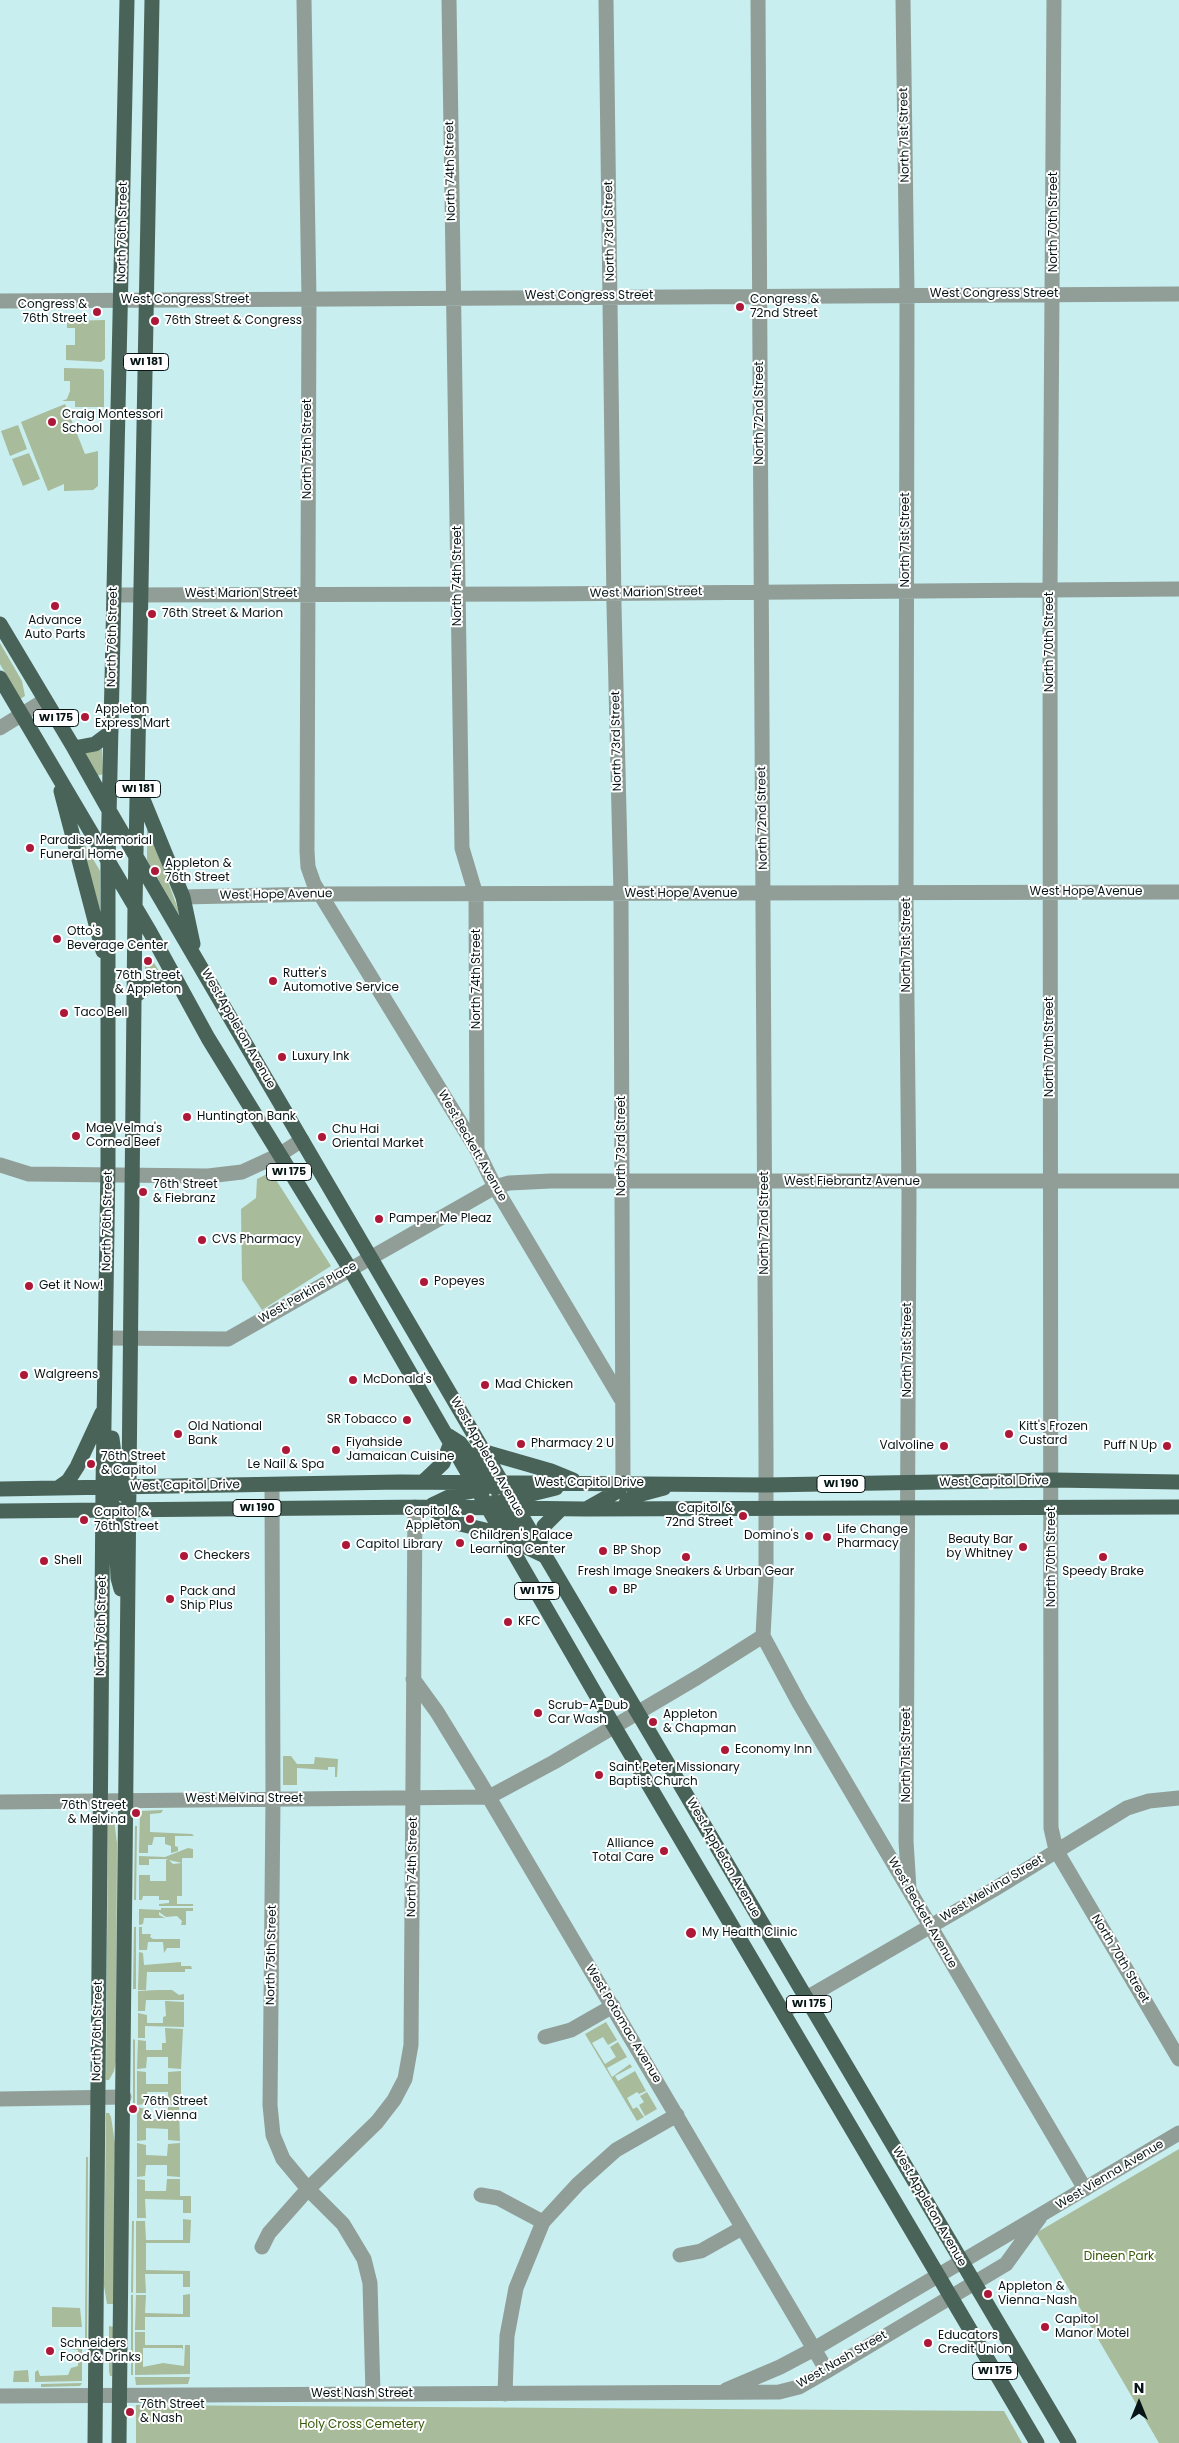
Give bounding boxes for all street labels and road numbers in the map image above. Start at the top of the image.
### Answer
street label: North 71st Street [897,87,913,183]
street label: North 74th Street [443,121,459,221]
street label: North 70th Street [1047,172,1061,272]
street label: North 73rd Street [602,181,618,281]
street label: North 76th Street [115,182,131,282]
street label: West Congress Street [930,287,1058,301]
street label: West Congress Street [525,289,653,303]
street label: West Congress Street [121,293,249,307]
road number: WI 181 [124,354,168,371]
street label: North 72nd Street [753,361,767,465]
street label: North 75th Street [301,399,315,499]
street label: North 71st Street [899,492,913,588]
street label: North 74th Street [451,526,465,626]
street label: West Marion Street [590,585,702,601]
street label: North 76th Street [105,587,121,687]
street label: West Marion Street [185,587,297,601]
street label: North 70th Street [1043,592,1057,692]
street label: North 73rd Street [609,691,625,791]
road number: WI 175 [34,710,78,726]
street label: North 72nd Street [755,766,771,870]
road number: WI 181 [116,781,160,798]
street label: West Hope Avenue [1030,885,1142,899]
street label: West Hope Avenue [219,887,333,903]
street label: West Hope Avenue [625,887,737,901]
street label: North 71st Street [900,897,914,993]
street label: North 74th Street [470,929,484,1029]
street label: West Appleton Avenue [198,967,278,1091]
street label: North 70th Street [1043,997,1057,1097]
street label: West Beckett Avenue [434,1088,510,1204]
street label: North 73rd Street [615,1096,629,1196]
road number: WI 175 [266,1164,312,1180]
street label: North 76th Street [100,1171,116,1271]
street label: North 72nd Street [758,1171,772,1275]
street label: West Fiebrantz Avenue [784,1175,920,1189]
street label: West Perkins Place [256,1259,360,1327]
street label: North 71st Street [901,1302,915,1398]
street label: West Appleton Avenue [447,1395,527,1519]
street label: West Capitol Drive [939,1474,1049,1490]
street label: West Capitol Drive [534,1476,644,1490]
road number: WI 190 [817,1476,865,1492]
street label: West Capitol Drive [130,1478,240,1494]
road number: WI 190 [233,1500,281,1516]
street label: North 70th Street [1045,1507,1059,1607]
street label: North 76th Street [94,1576,110,1676]
road number: WI 175 [514,1582,560,1600]
street label: North 71st Street [900,1707,914,1803]
street label: West Melvina Street [185,1792,303,1806]
street label: West Appleton Avenue [683,1796,763,1920]
street label: North 74th Street [405,1817,421,1917]
street label: West Melvina Street [938,1853,1046,1925]
street label: West Beckett Avenue [884,1855,960,1971]
street label: North 75th Street [264,1905,280,2005]
street label: North 70th Street [1088,1912,1152,2006]
street label: West Potomac Avenue [582,1962,664,2086]
street label: North 76th Street [90,1981,106,2081]
road number: WI 175 [786,1996,832,2012]
street label: West Vienna Avenue [1053,2137,1167,2213]
street label: West Appleton Avenue [889,2145,969,2269]
street label: West Nash Street [794,2328,890,2392]
road number: WI 175 [972,2362,1018,2380]
street label: West Nash Street [311,2387,413,2401]

